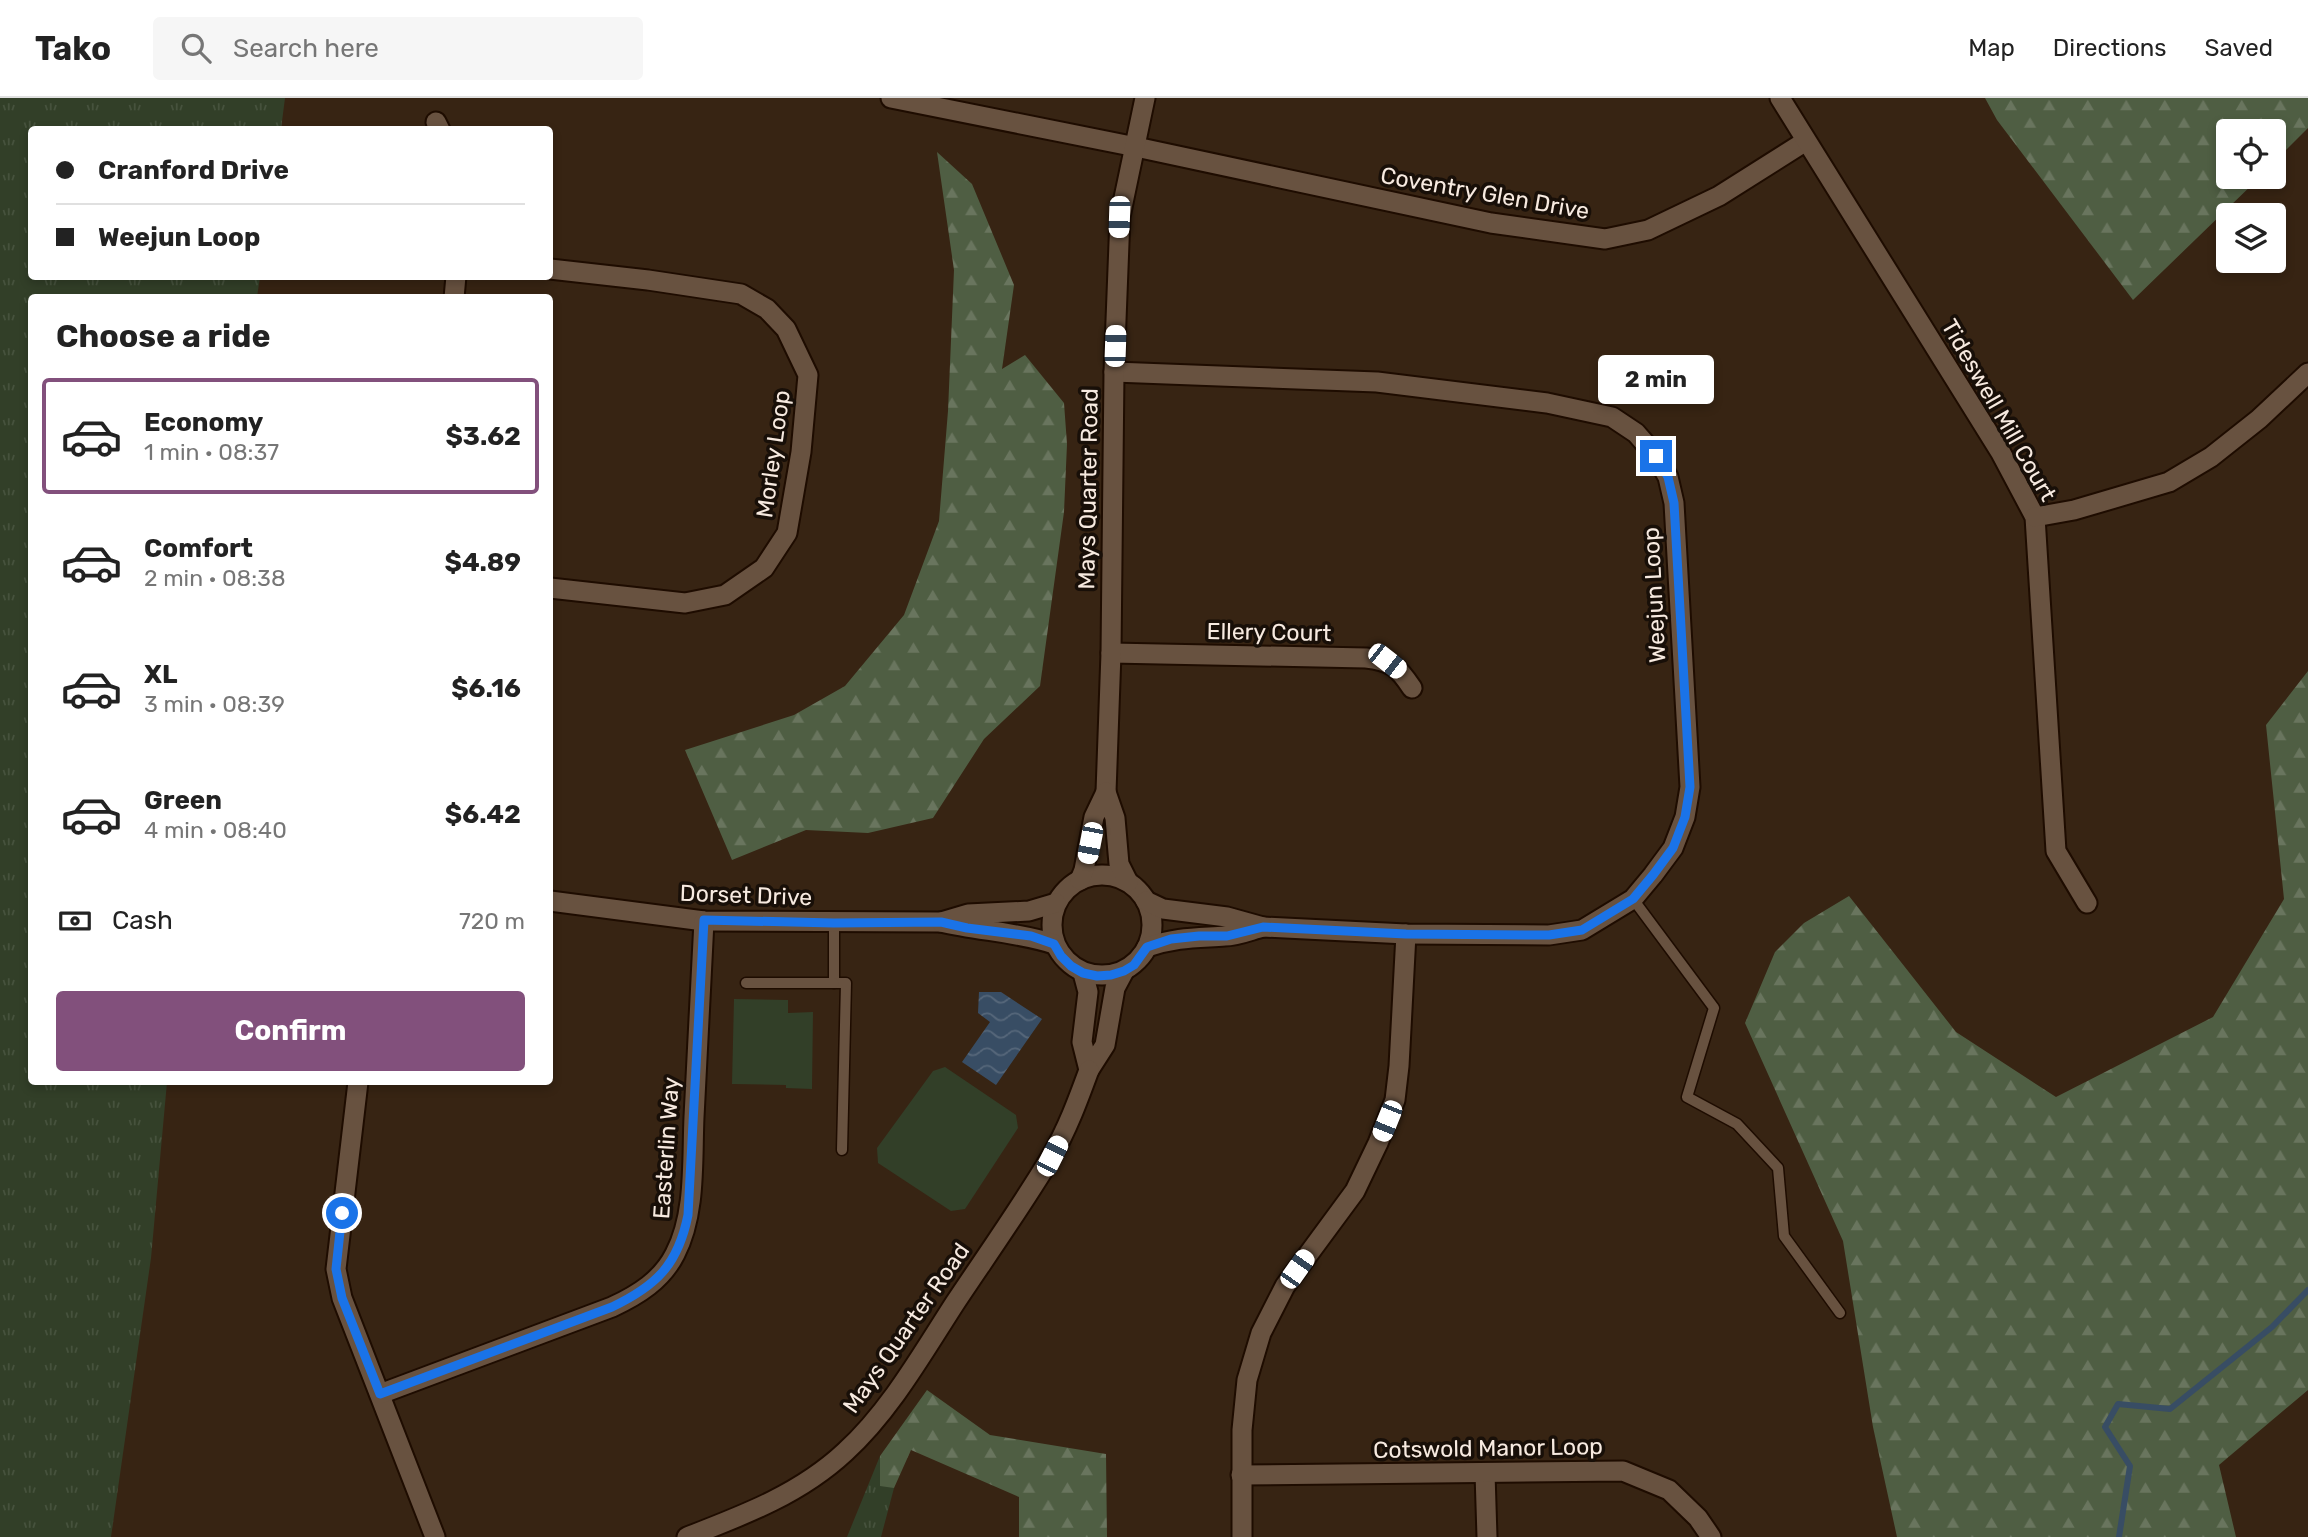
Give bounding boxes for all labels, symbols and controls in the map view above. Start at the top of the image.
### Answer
search box [153,17,643,80]
text: Tako [35,29,111,68]
icon: search [177,29,215,67]
text: Search here [233,33,379,64]
text: Map [1968,34,2015,62]
text: Directions [2053,34,2166,62]
text: Saved [2204,34,2273,62]
map controls [2216,119,2286,273]
button: locate [2216,119,2286,189]
text: Cranford Drive [98,155,289,186]
street label: Coventry Glen Drive [1378,161,1592,225]
car [1108,196,1131,238]
button: layers [2216,203,2286,273]
text: Weejun Loop [98,222,260,253]
street label: Tideswell Mill Court [1936,314,2062,506]
text: Choose a ride [56,317,270,355]
car [1104,325,1127,367]
callout: 2 min [1598,354,1714,404]
text: 2 min [1625,365,1687,393]
street label: Morley Loop [750,388,796,520]
street label: Mays Quarter Road [1072,388,1104,590]
icon: car [60,405,123,468]
text: Economy [144,407,263,438]
text: $3.62 [445,421,521,452]
text: 1 min · 08:37 [144,438,279,466]
route end [1640,440,1672,472]
street label: Weejun Loop [1636,526,1672,664]
icon: car [60,531,123,594]
text: Comfort [144,533,253,564]
text: $4.89 [445,547,521,578]
text: 2 min · 08:38 [144,564,286,592]
street label: Ellery Court [1206,617,1332,647]
car [1364,640,1411,682]
icon: car [60,657,123,720]
text: XL [144,659,177,690]
text: $6.16 [451,673,521,704]
text: 3 min · 08:39 [144,690,285,718]
icon: car [60,783,123,846]
text: Green [144,785,222,816]
text: $6.42 [445,799,521,830]
text: 4 min · 08:40 [144,816,287,844]
car [1076,820,1105,866]
street label: Dorset Drive [679,879,813,911]
icon: cash [56,902,94,940]
text: Cash [112,905,173,936]
text: 720 m [459,907,525,935]
button: Confirm [56,991,525,1071]
street label: Easterlin Way [647,1076,685,1220]
car [1370,1098,1405,1144]
car [1034,1133,1071,1179]
route start [326,1197,358,1229]
street label: Mays Quarter Road [837,1237,975,1419]
car [1277,1246,1318,1292]
street label: Cotswold Manor Loop [1373,1432,1603,1464]

